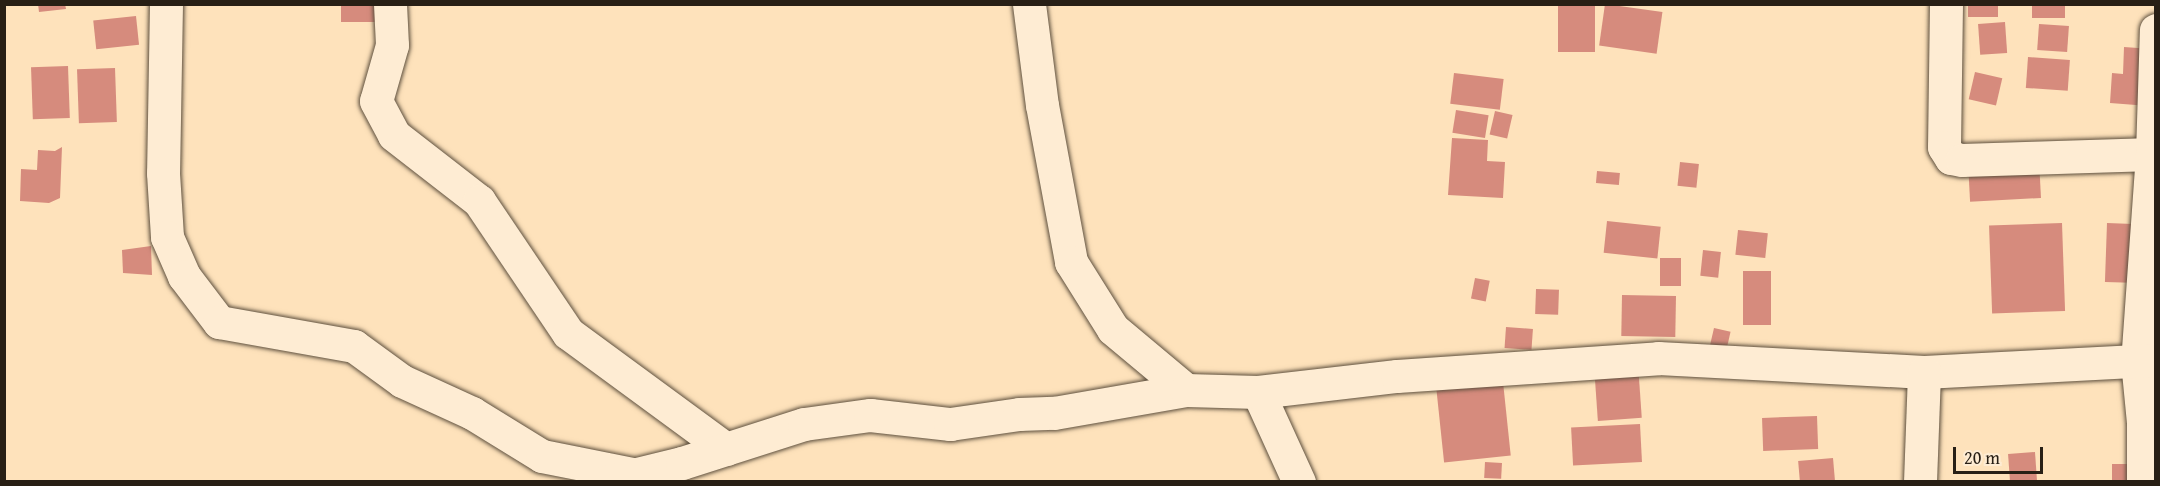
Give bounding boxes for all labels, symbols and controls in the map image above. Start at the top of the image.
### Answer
scale bar [1956,435,2046,473]
text: 20 m [1964,444,2000,471]

